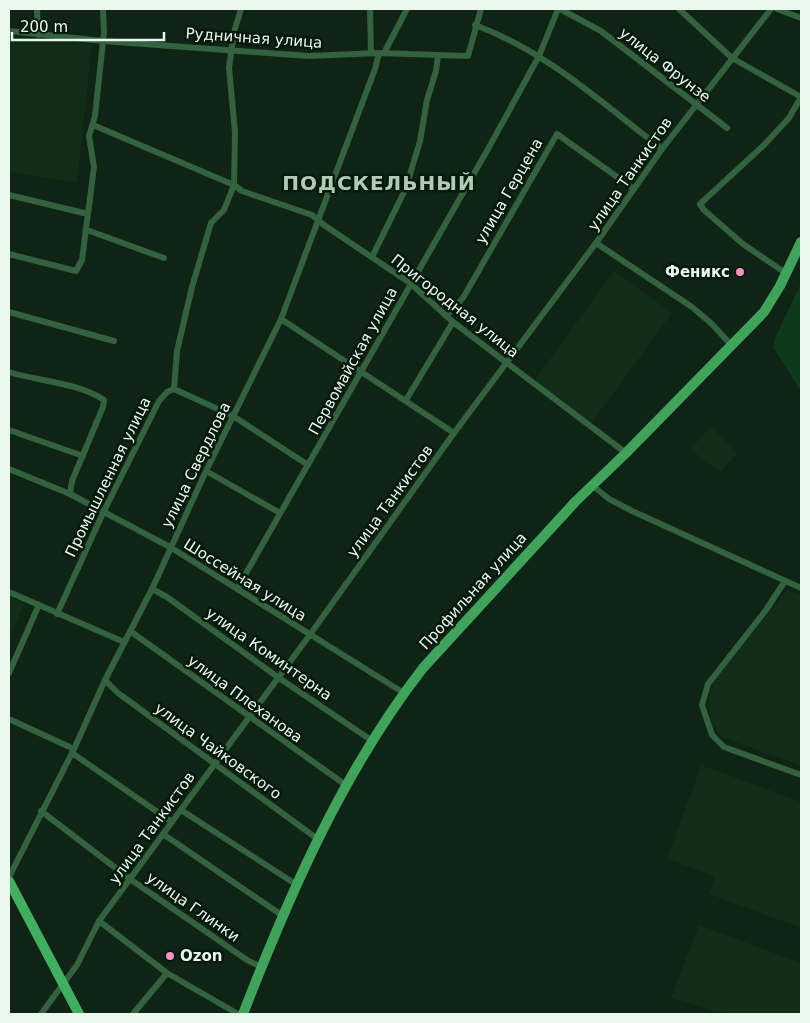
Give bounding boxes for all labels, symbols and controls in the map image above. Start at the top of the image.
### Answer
scale bar [12,10,165,42]
text: 200 m [20,18,68,36]
street label: Рудничная улица [185,24,323,52]
street label: улица Фрунзе [616,24,714,106]
street label: улица Танкистов [584,114,676,234]
street label: улица Герцена [472,135,546,247]
district label: ПОДСКЕЛЬНЫЙ [282,171,476,195]
street label: Пригородная улица [388,251,522,361]
place label: Феникс [665,263,730,281]
marker: Феникс [734,266,746,278]
street label: Первомайская улица [305,284,401,438]
street label: Промышленная улица [61,394,155,560]
street label: улица Свердлова [158,399,234,531]
street label: улица Танкистов [343,441,437,561]
street label: Профильная улица [416,529,530,653]
street label: Шоссейная улица [180,535,310,625]
street label: улица Коминтерна [203,604,335,704]
street label: улица Плеханова [184,651,306,747]
street label: улица Чайковского [151,699,285,803]
street label: улица Танкистов [105,768,199,888]
street label: улица Глинки [143,868,243,946]
place label: Ozon [180,947,222,965]
marker: Ozon [164,950,176,962]

